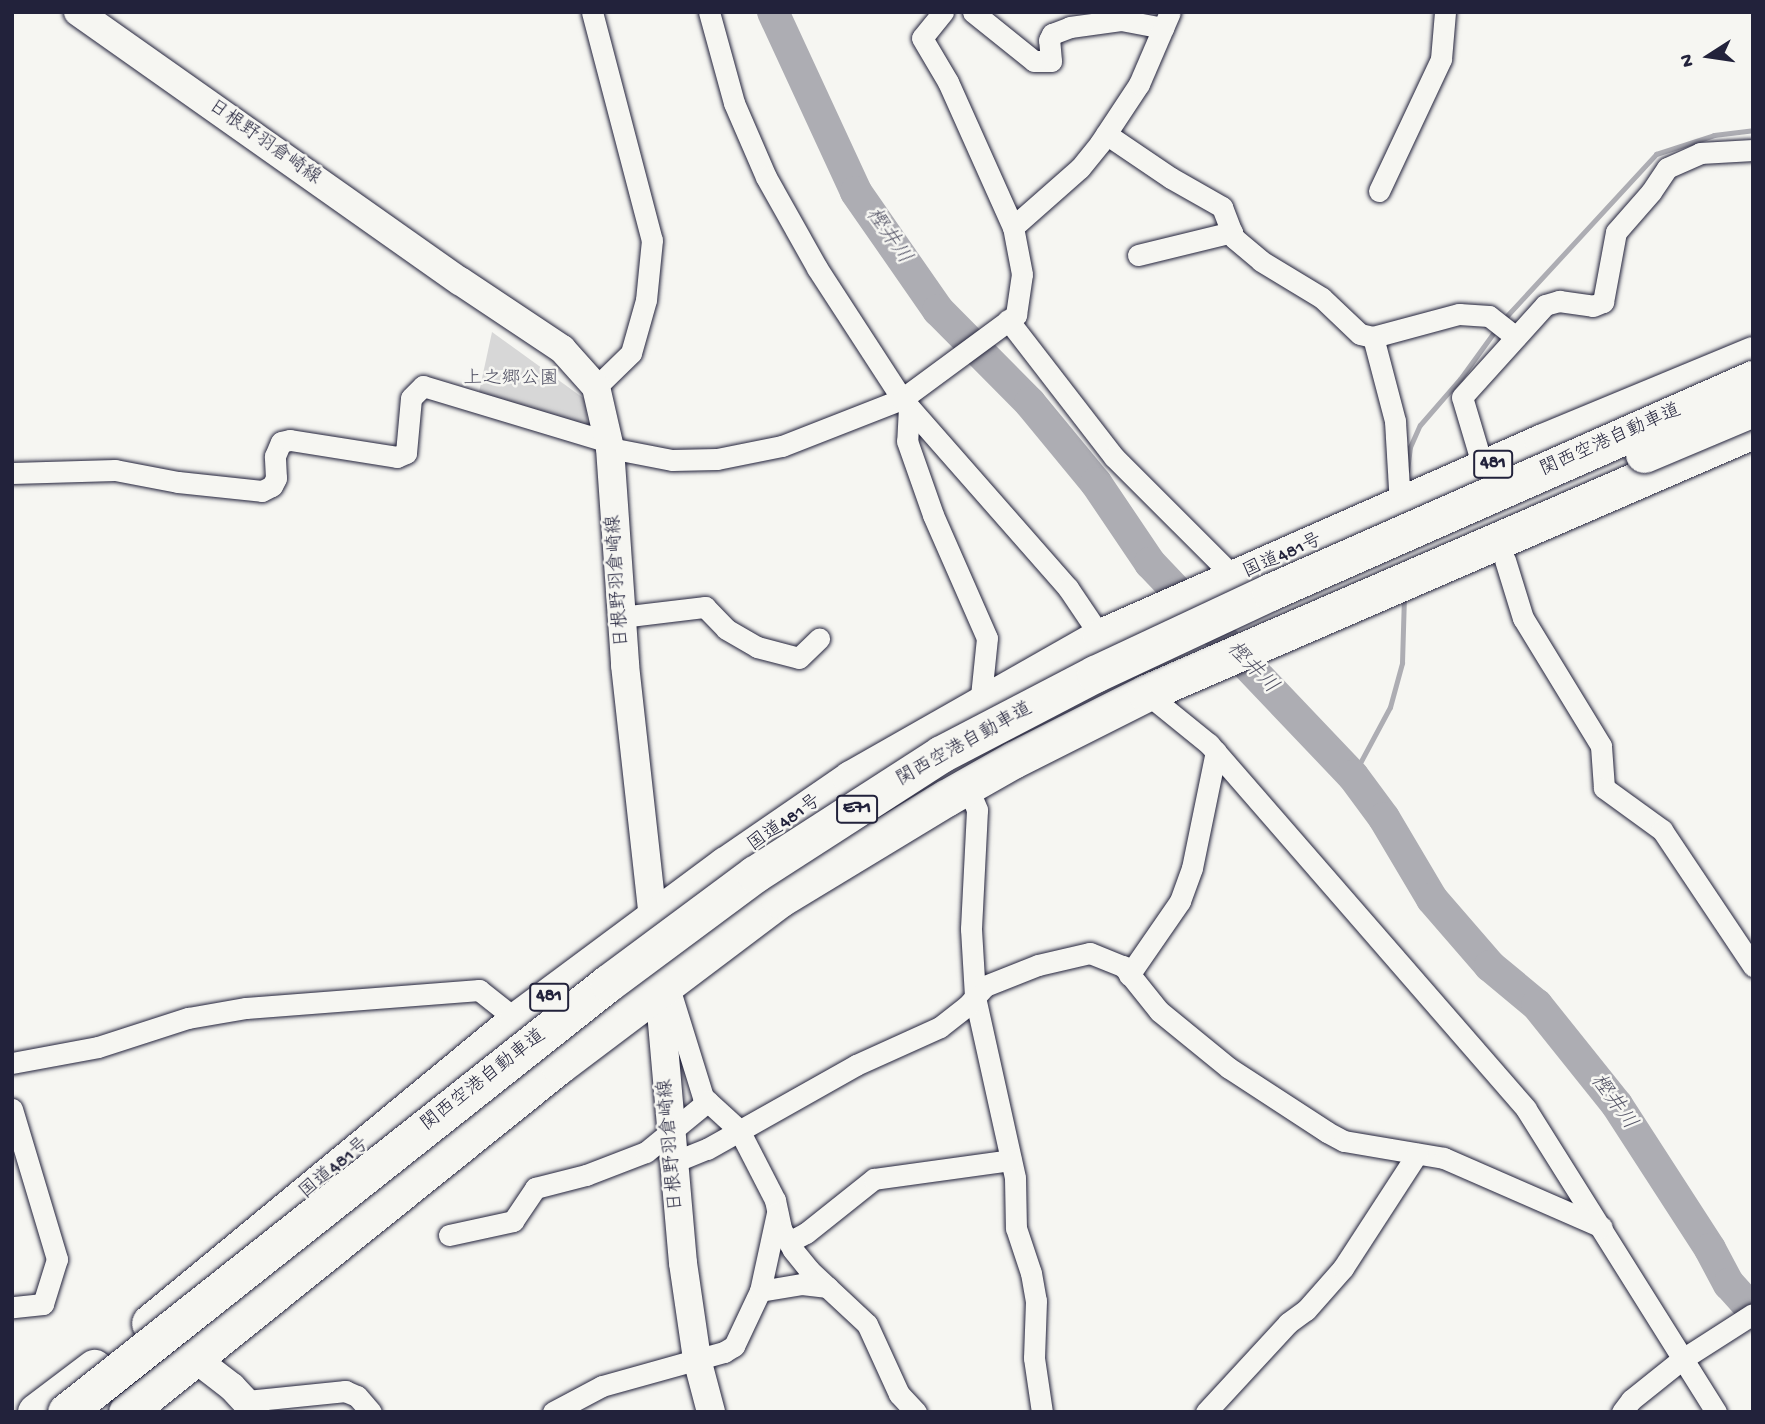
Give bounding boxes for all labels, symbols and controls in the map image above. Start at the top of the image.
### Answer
north arrow [1674,21,1744,91]
text: N [1675,52,1701,69]
street label: 日根野羽倉崎線 [203,96,325,190]
water label: 樫井川 [859,204,915,270]
park label: 上之郷公園 [464,369,558,391]
street label: 関西空港自動車道 [1537,400,1685,482]
road number: 481 [1472,450,1514,478]
street label: 日根野羽倉崎線 [603,514,635,648]
street label: 国道481号 [1240,529,1326,585]
water label: 樫井川 [1220,638,1282,700]
street label: 関西空港自動車道 [893,698,1037,792]
street label: 国道481号 [744,791,826,857]
road number: E71 [836,794,878,824]
road number: 481 [528,982,570,1012]
street label: 関西空港自動車道 [417,1025,551,1137]
water label: 樫井川 [1583,1070,1641,1136]
street label: 日根野羽倉崎線 [655,1078,689,1212]
street label: 国道481号 [295,1133,375,1205]

